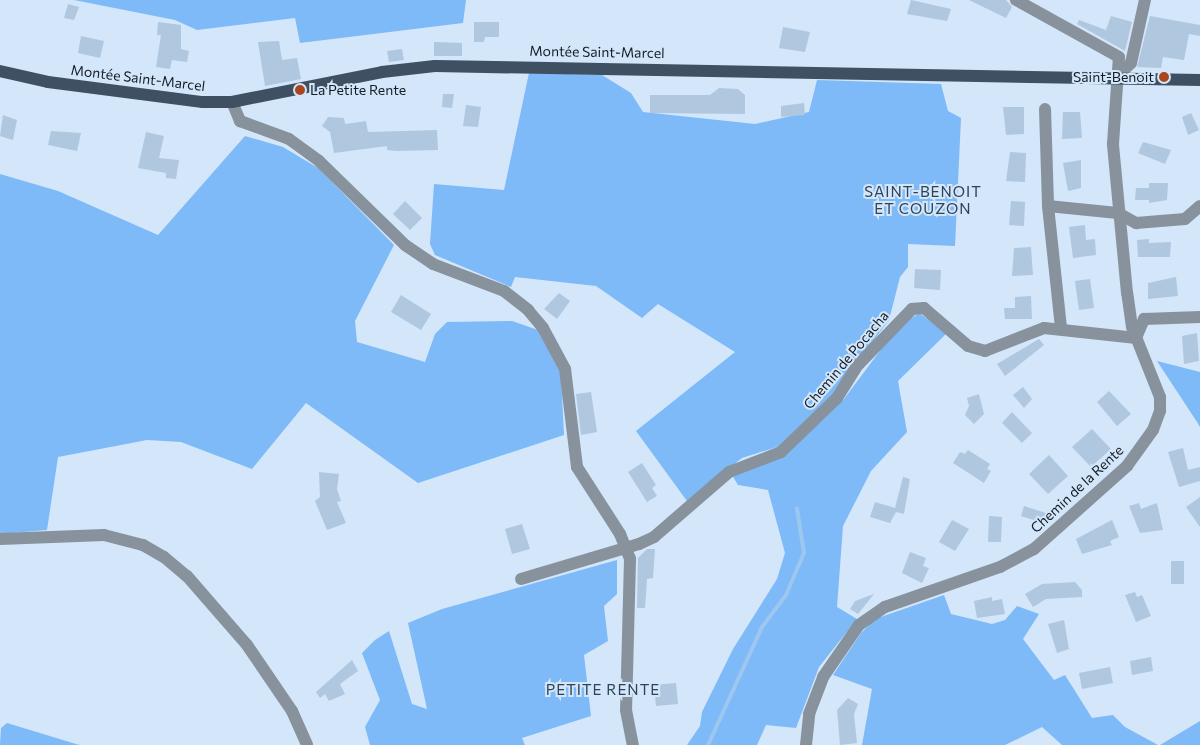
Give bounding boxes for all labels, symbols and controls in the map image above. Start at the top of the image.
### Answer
street label: Montée Saint-Marcel [529,42,665,62]
street label: Montée Saint-Marcel [70,61,206,95]
place label: Saint-Benoit [1073,69,1154,85]
marker: Saint-Benoit [1158,71,1170,83]
place label: La Petite Rente [310,82,406,98]
marker: La Petite Rente [294,84,306,96]
district label: SAINT-BENOIT ET COUZON [863,182,983,217]
street label: Chemin de Pocacha [800,307,892,413]
street label: Chemin de la Rente [1027,442,1127,536]
district label: PETITE RENTE [544,681,662,699]

